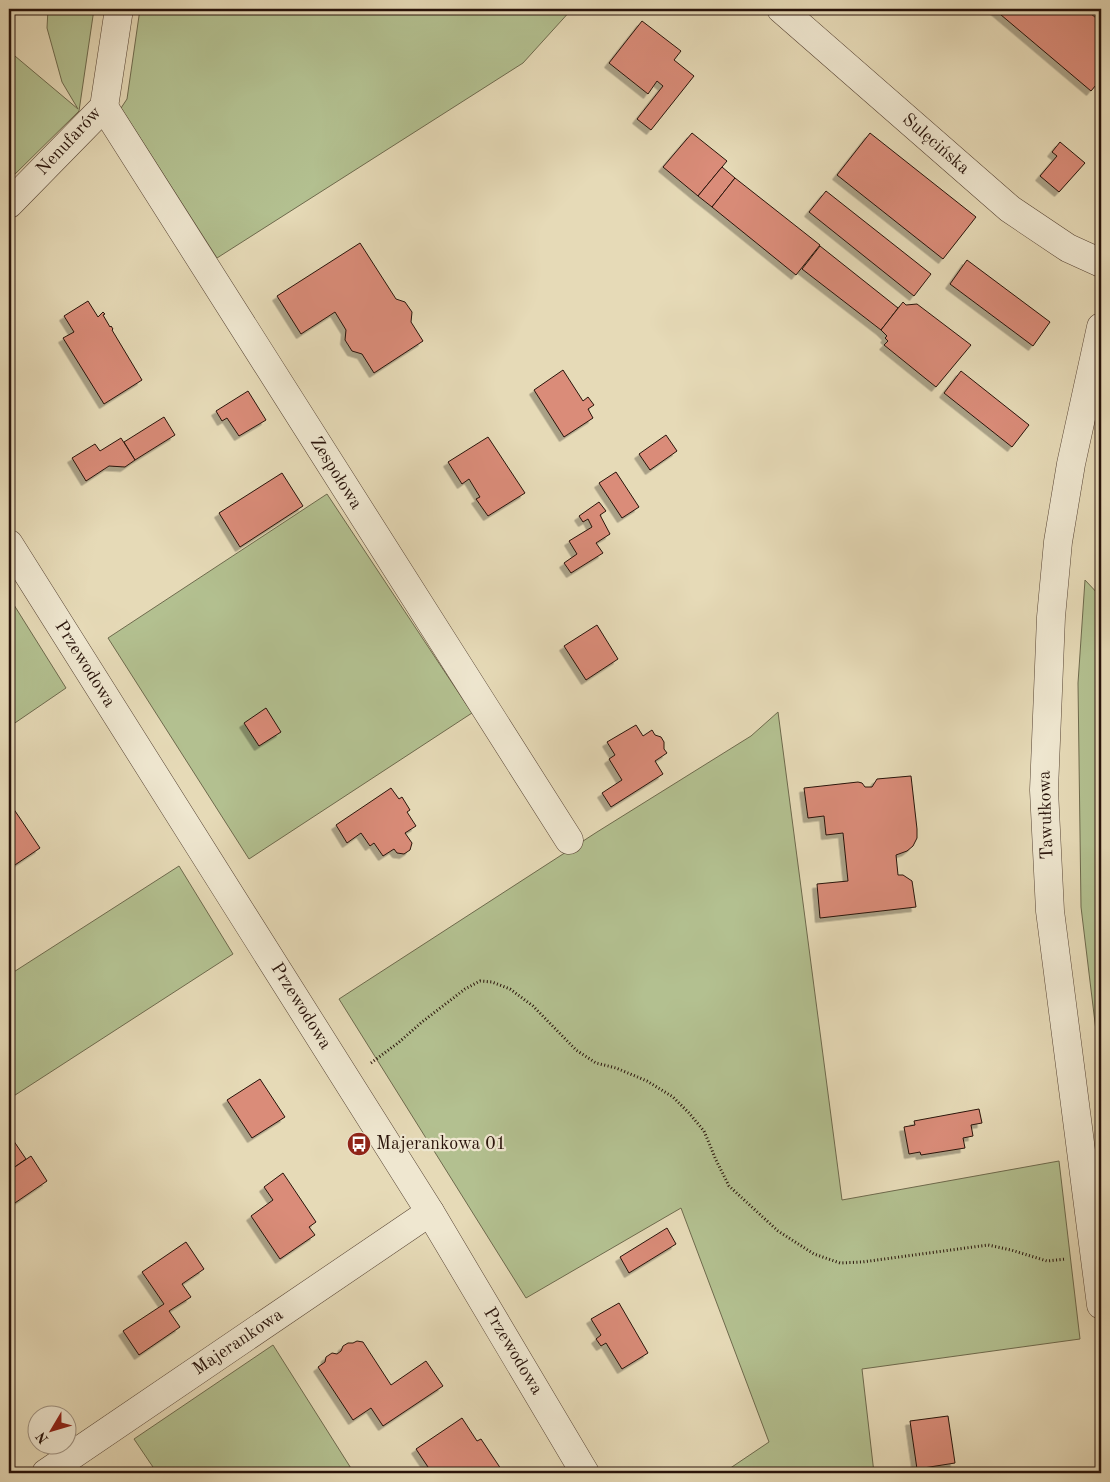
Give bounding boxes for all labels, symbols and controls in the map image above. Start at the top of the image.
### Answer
street label: Nenufarów [33,103,105,179]
street label: Sulęcińska [899,110,973,178]
street label: Zespołowa [307,433,365,513]
street label: Przewodowa [51,618,119,710]
street label: Tawułkowa [1035,770,1057,860]
street label: Przewodowa [267,960,335,1052]
bus stop icon: Majerankowa 01 [346,1131,372,1157]
place label: Majerankowa 01 [376,1135,506,1153]
street label: Przewodowa [480,1304,546,1398]
street label: Majerankowa [190,1305,286,1379]
north arrow [28,1404,78,1454]
text: N [34,1429,51,1446]

